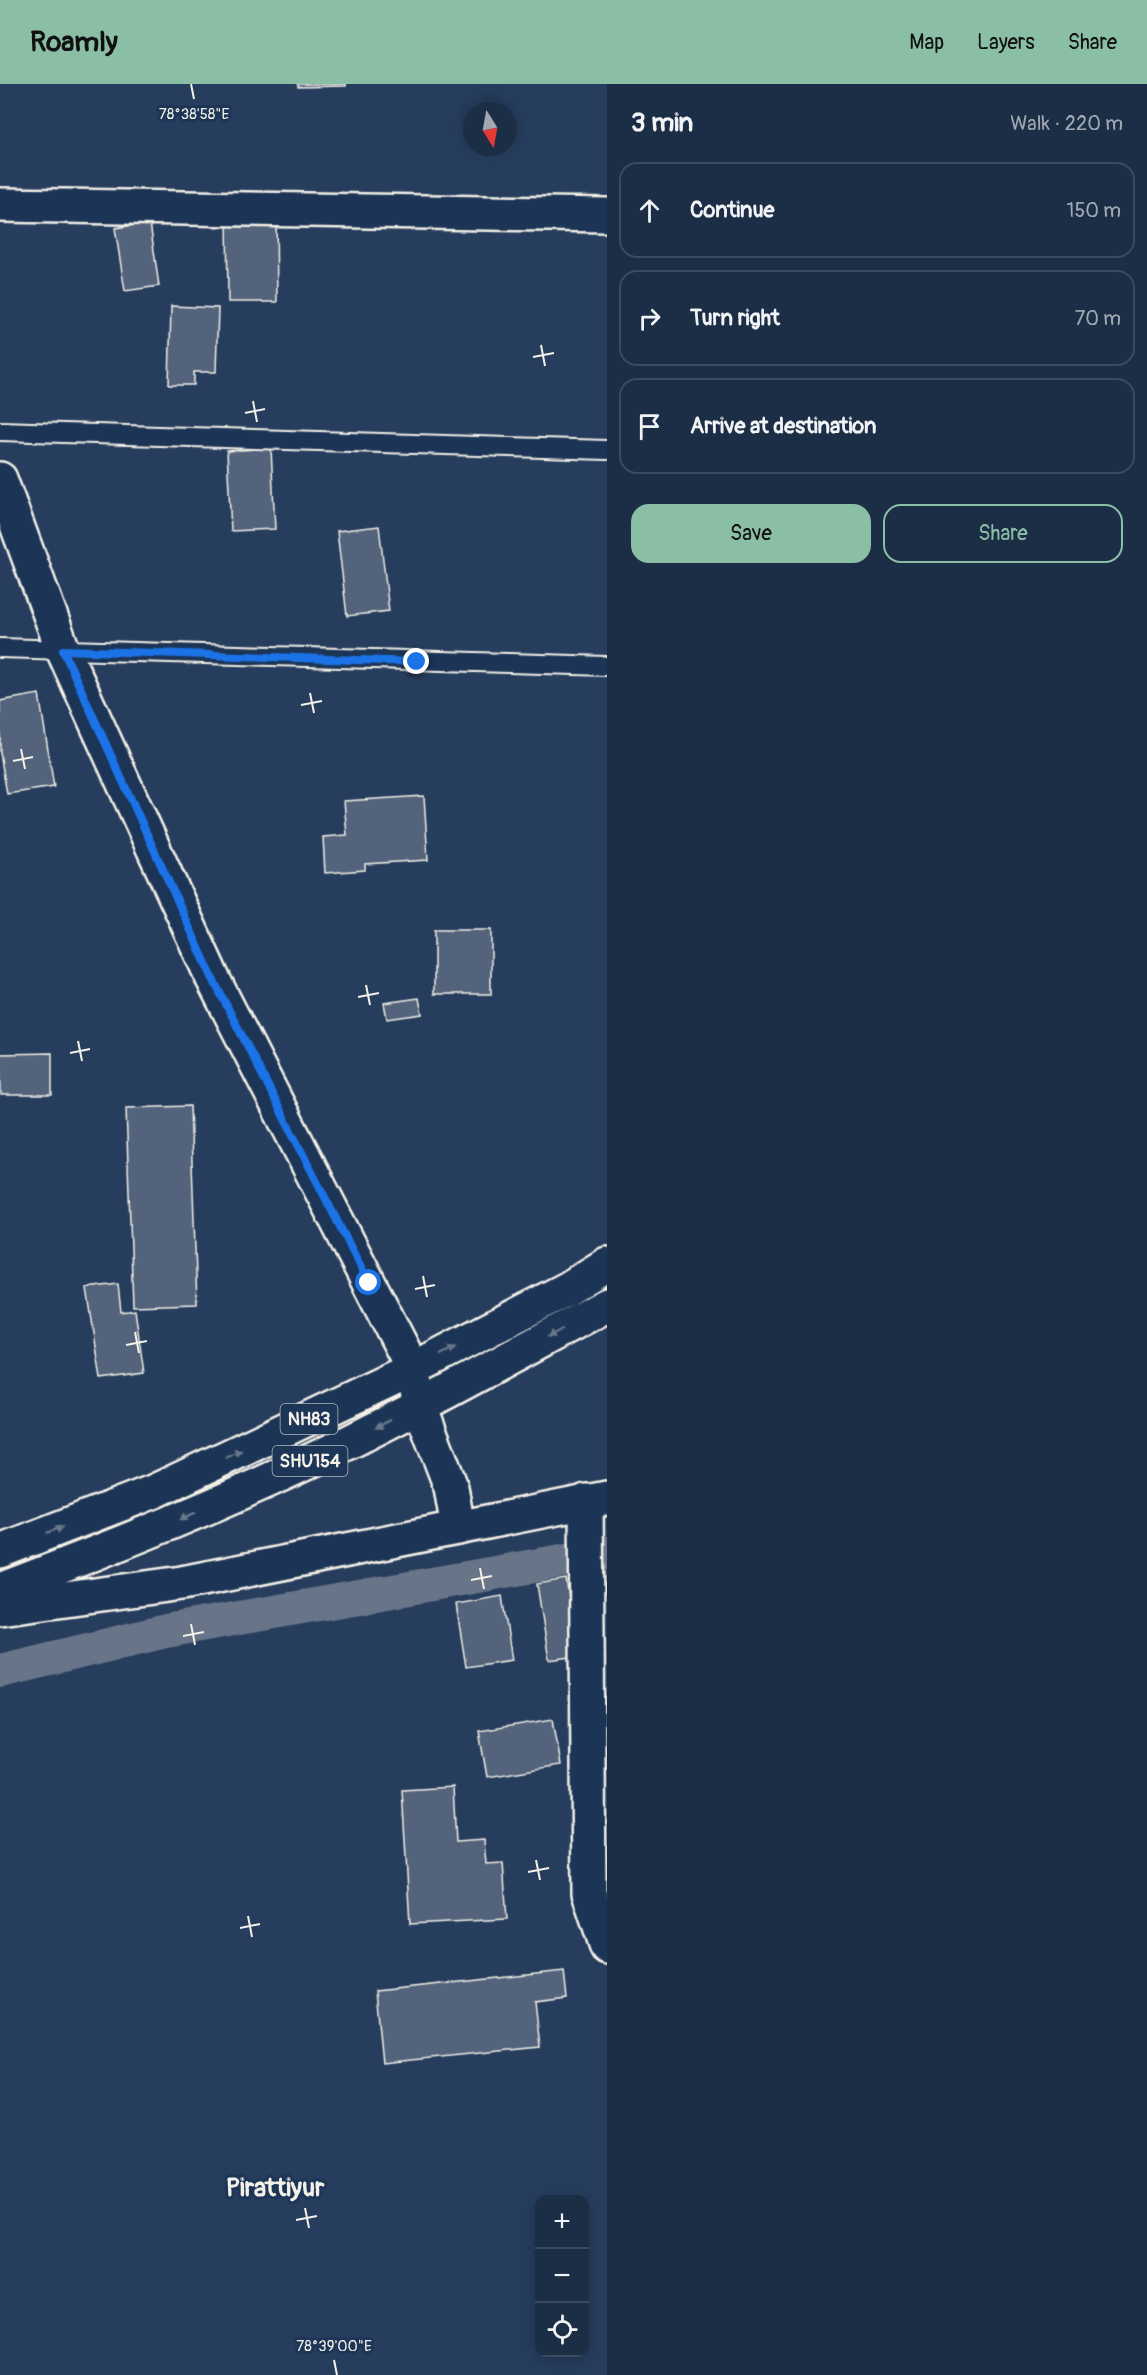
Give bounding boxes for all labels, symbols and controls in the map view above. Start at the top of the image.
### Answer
text: Roamly [30,25,118,60]
text: Map [909,29,944,56]
text: Layers [977,29,1035,56]
text: Share [1068,29,1117,56]
north arrow [463,102,517,156]
text: 78°38'58"E [159,105,229,124]
text: 3 min [631,107,693,139]
text: Walk · 220 m [1010,111,1123,136]
icon: ahead [633,194,666,227]
text: Continue [690,196,774,224]
text: 150 m [1067,198,1121,223]
icon: right [633,302,666,335]
text: Turn right [690,304,780,332]
text: 70 m [1075,306,1121,331]
icon: arrive [633,410,666,443]
text: Arrive at destination [690,412,876,440]
button: Save [631,504,871,563]
button: Share [883,504,1123,563]
route end [403,648,429,674]
route start [355,1269,381,1295]
one-way arrow [547,1328,564,1338]
one-way arrow [439,1347,456,1356]
road number: NH83 [280,1404,338,1434]
one-way arrow [374,1419,392,1429]
road number: SHU154 [272,1446,348,1476]
one-way arrow [225,1449,242,1458]
one-way arrow [178,1511,196,1521]
one-way arrow [46,1525,64,1535]
district label: Pirattiyur [226,2172,325,2204]
map controls [535,2195,589,2357]
button: + [535,2195,589,2249]
button: − [535,2249,589,2303]
button: locate [535,2303,589,2357]
text: 78°39'00"E [296,2337,372,2356]

